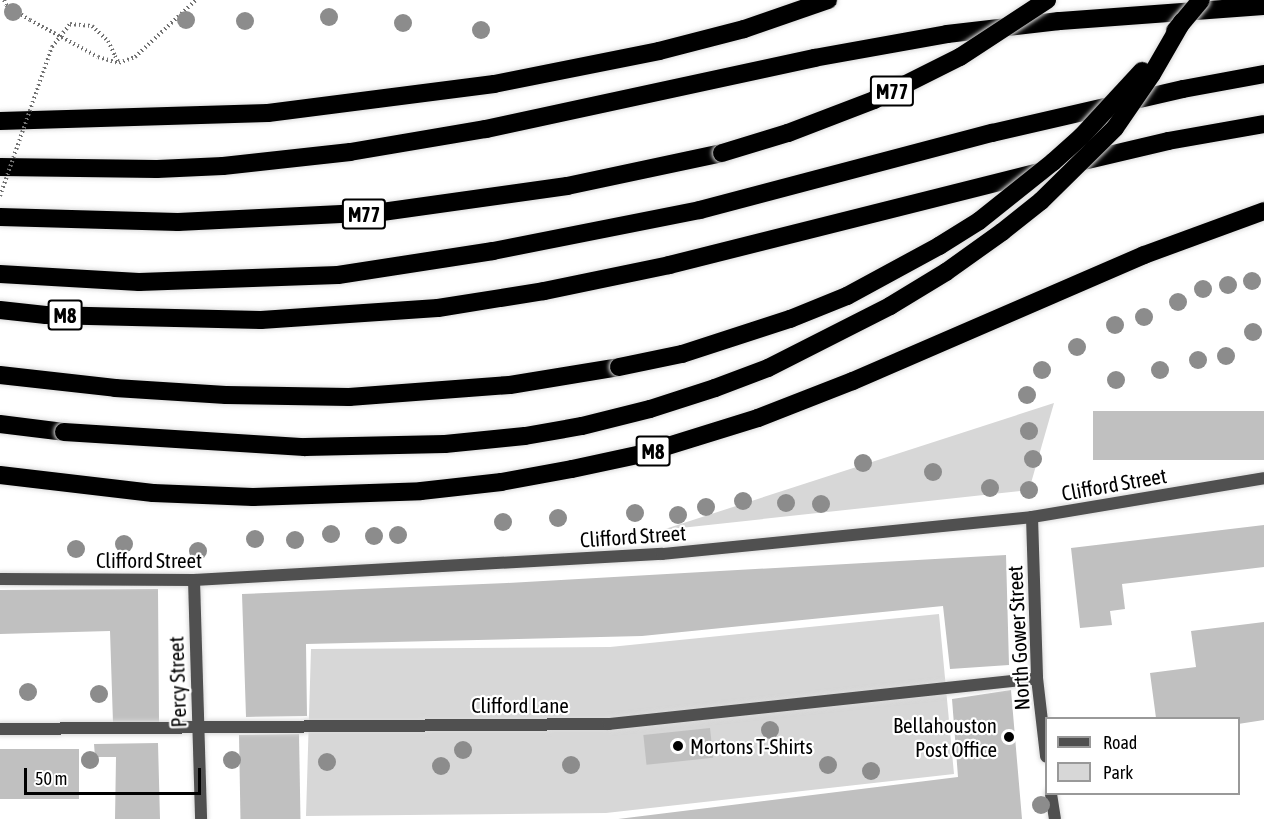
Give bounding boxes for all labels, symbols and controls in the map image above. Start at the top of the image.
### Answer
road number: M77 [870,74,914,108]
road number: M77 [342,197,386,231]
road number: M8 [47,298,83,332]
road number: M8 [635,434,671,468]
street label: Clifford Street [1060,462,1168,506]
street label: Clifford Street [579,520,687,552]
street label: Clifford Street [96,547,202,573]
street label: North Gower Street [1002,565,1034,711]
street label: Percy Street [163,636,191,728]
street label: Clifford Lane [471,692,569,718]
place label: Bellahouston Post Office [893,712,997,762]
legend [1045,717,1240,795]
marker: Bellahouston Post Office [1002,730,1016,744]
text: Road [1103,732,1137,753]
place label: Mortons T-Shirts [690,733,813,759]
marker: Mortons T-Shirts [671,739,685,753]
scale bar [27,756,204,794]
text: Park [1103,762,1133,783]
text: 50 m [35,768,67,789]

